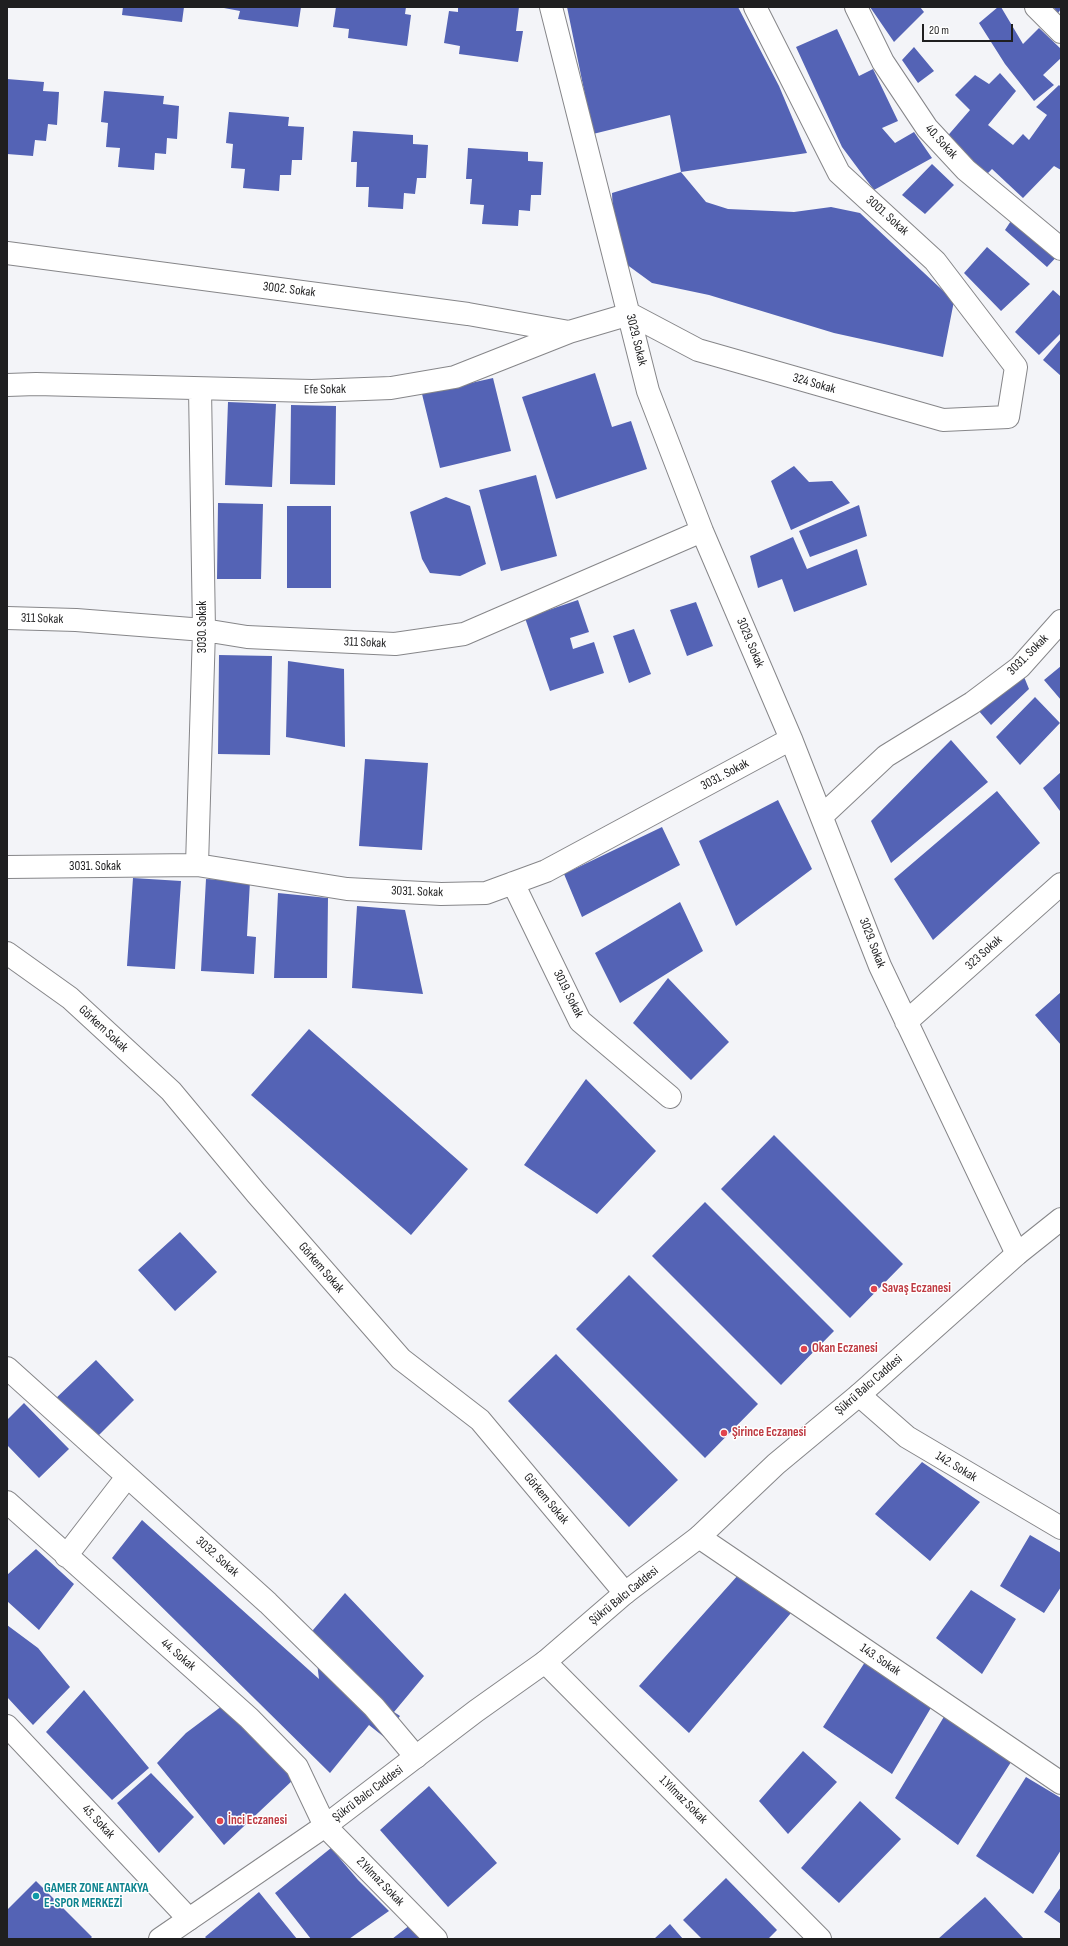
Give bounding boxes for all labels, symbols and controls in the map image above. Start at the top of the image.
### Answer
scale bar [924,16,1015,42]
text: 20 m [929,23,949,38]
street label: 40. Sokak [921,121,961,163]
street label: 3001. Sokak [862,193,912,239]
street label: 3002. Sokak [262,279,316,301]
street label: 3029. Sokak [622,313,650,367]
street label: 324 Sokak [791,370,837,398]
street label: Efe Sokak [304,382,346,398]
street label: 3030. Sokak [195,601,211,653]
street label: 311 Sokak [20,610,64,628]
street label: 3029. Sokak [733,616,767,670]
street label: 3031. Sokak [1004,631,1052,679]
street label: 311 Sokak [343,634,387,652]
street label: 3031. Sokak [698,756,752,794]
street label: 3031. Sokak [69,859,121,875]
street label: 3031. Sokak [391,883,443,901]
street label: 3029. Sokak [855,916,889,970]
street label: 323 Sokak [962,932,1006,974]
street label: 3019. Sokak [549,967,587,1021]
street label: Görkem Sokak [75,1002,131,1056]
street label: Görkem Sokak [295,1240,347,1296]
place label: Savaş Eczanesi [882,1281,951,1297]
marker: Savaş Eczanesi [869,1284,879,1294]
place label: Okan Eczanesi [812,1341,878,1357]
marker: Okan Eczanesi [799,1344,809,1354]
street label: Şükrü Balcı Caddesi [832,1351,906,1419]
place label: Şirince Eczanesi [732,1425,806,1441]
marker: Şirince Eczanesi [719,1428,729,1438]
street label: 142. Sokak [932,1449,980,1485]
street label: Görkem Sokak [520,1470,572,1528]
street label: 3032. Sokak [192,1534,242,1580]
street label: Şükrü Balcı Caddesi [586,1563,662,1629]
street label: 44. Sokak [157,1636,199,1674]
street label: 143. Sokak [857,1641,903,1679]
street label: Şükrü Balcı Caddesi [330,1762,406,1826]
street label: 1.Yılmaz Sokak [656,1773,710,1827]
street label: 45. Sokak [78,1802,118,1842]
place label: İnci Eczanesi [228,1813,287,1829]
marker: İnci Eczanesi [215,1816,225,1826]
street label: 2.Yılmaz Sokak [353,1854,407,1910]
place label: GAMER ZONE ANTAKYA E-SPOR MERKEZİ [44,1881,149,1912]
marker: GAMER ZONE ANTAKYA E-SPOR MERKEZİ [31,1891,41,1901]

